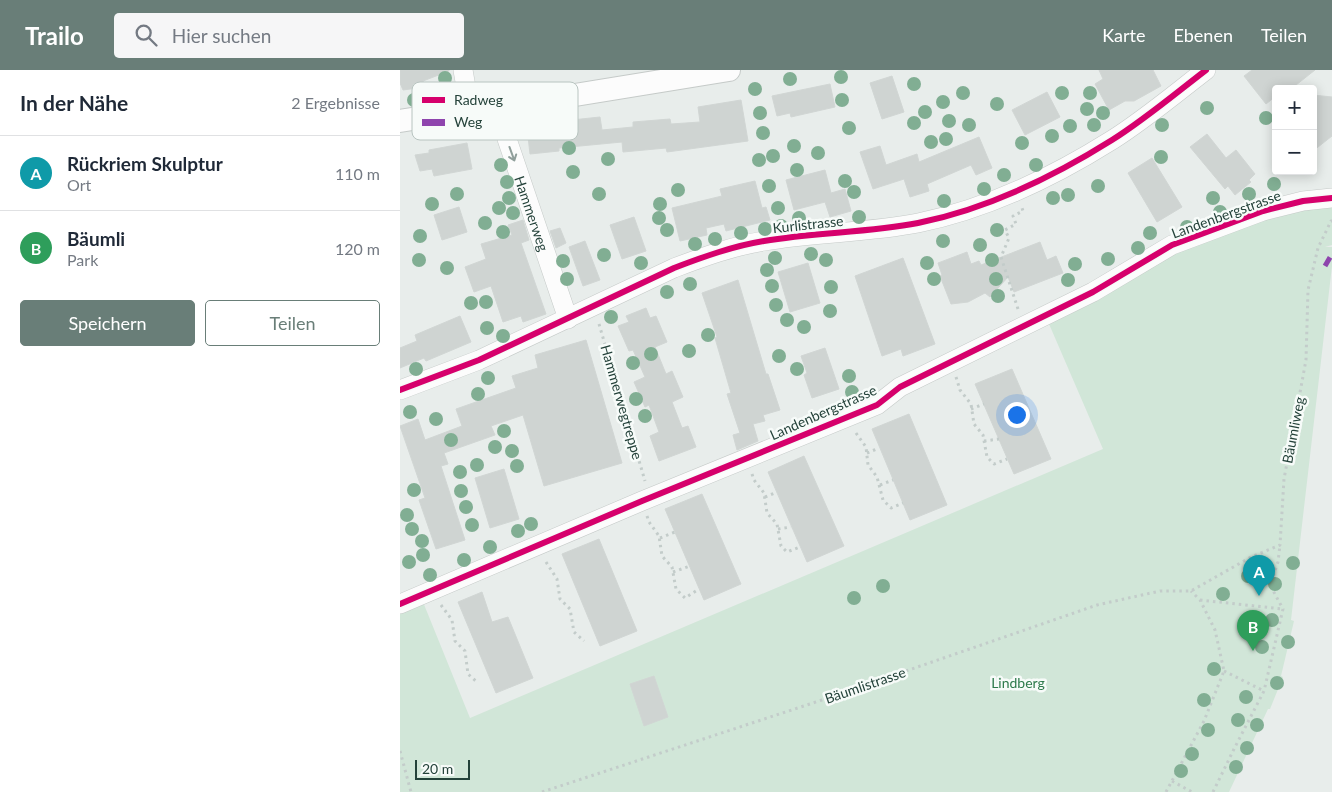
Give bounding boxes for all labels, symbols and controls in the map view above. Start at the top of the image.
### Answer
search box [114,13,464,58]
text: Trailo [25,21,84,50]
icon: search [132,21,160,49]
text: Hier suchen [172,24,271,47]
text: Karte [1102,24,1145,46]
text: Ebenen [1173,24,1233,46]
text: Teilen [1261,24,1307,46]
legend [412,82,578,140]
map controls [1272,85,1317,175]
button: + [1272,85,1317,130]
text: In der Nähe [20,90,128,115]
text: Radweg [454,91,503,108]
text: 2 Ergebnisse [291,93,380,112]
text: Weg [454,113,482,130]
button: − [1272,130,1317,175]
one-way arrow [508,146,518,162]
text: Rückriem Skulptur [67,152,223,175]
text: A [30,164,42,183]
text: 110 m [335,164,380,183]
street label: Hammerweg [512,173,553,253]
text: Ort [67,175,91,194]
street label: Landenbergstrasse [1169,186,1283,242]
street label: Kurlistrasse [772,212,844,236]
text: Bäumli [67,227,125,250]
text: B [31,239,41,258]
text: 120 m [335,239,380,258]
text: Park [67,250,98,269]
button: Speichern [20,300,195,346]
button: Teilen [205,300,380,346]
street label: Hammerwegtreppe [597,343,647,461]
street label: Landenbergstrasse [767,381,879,443]
street label: Bäumliweg [1278,395,1308,465]
your location [1004,402,1030,428]
pin: A [1243,555,1275,596]
pin: B [1237,610,1269,651]
street label: Bäumlistrasse [822,663,908,707]
park label: Lindberg [991,674,1045,691]
scale bar [415,757,470,780]
text: 20 m [422,760,453,777]

